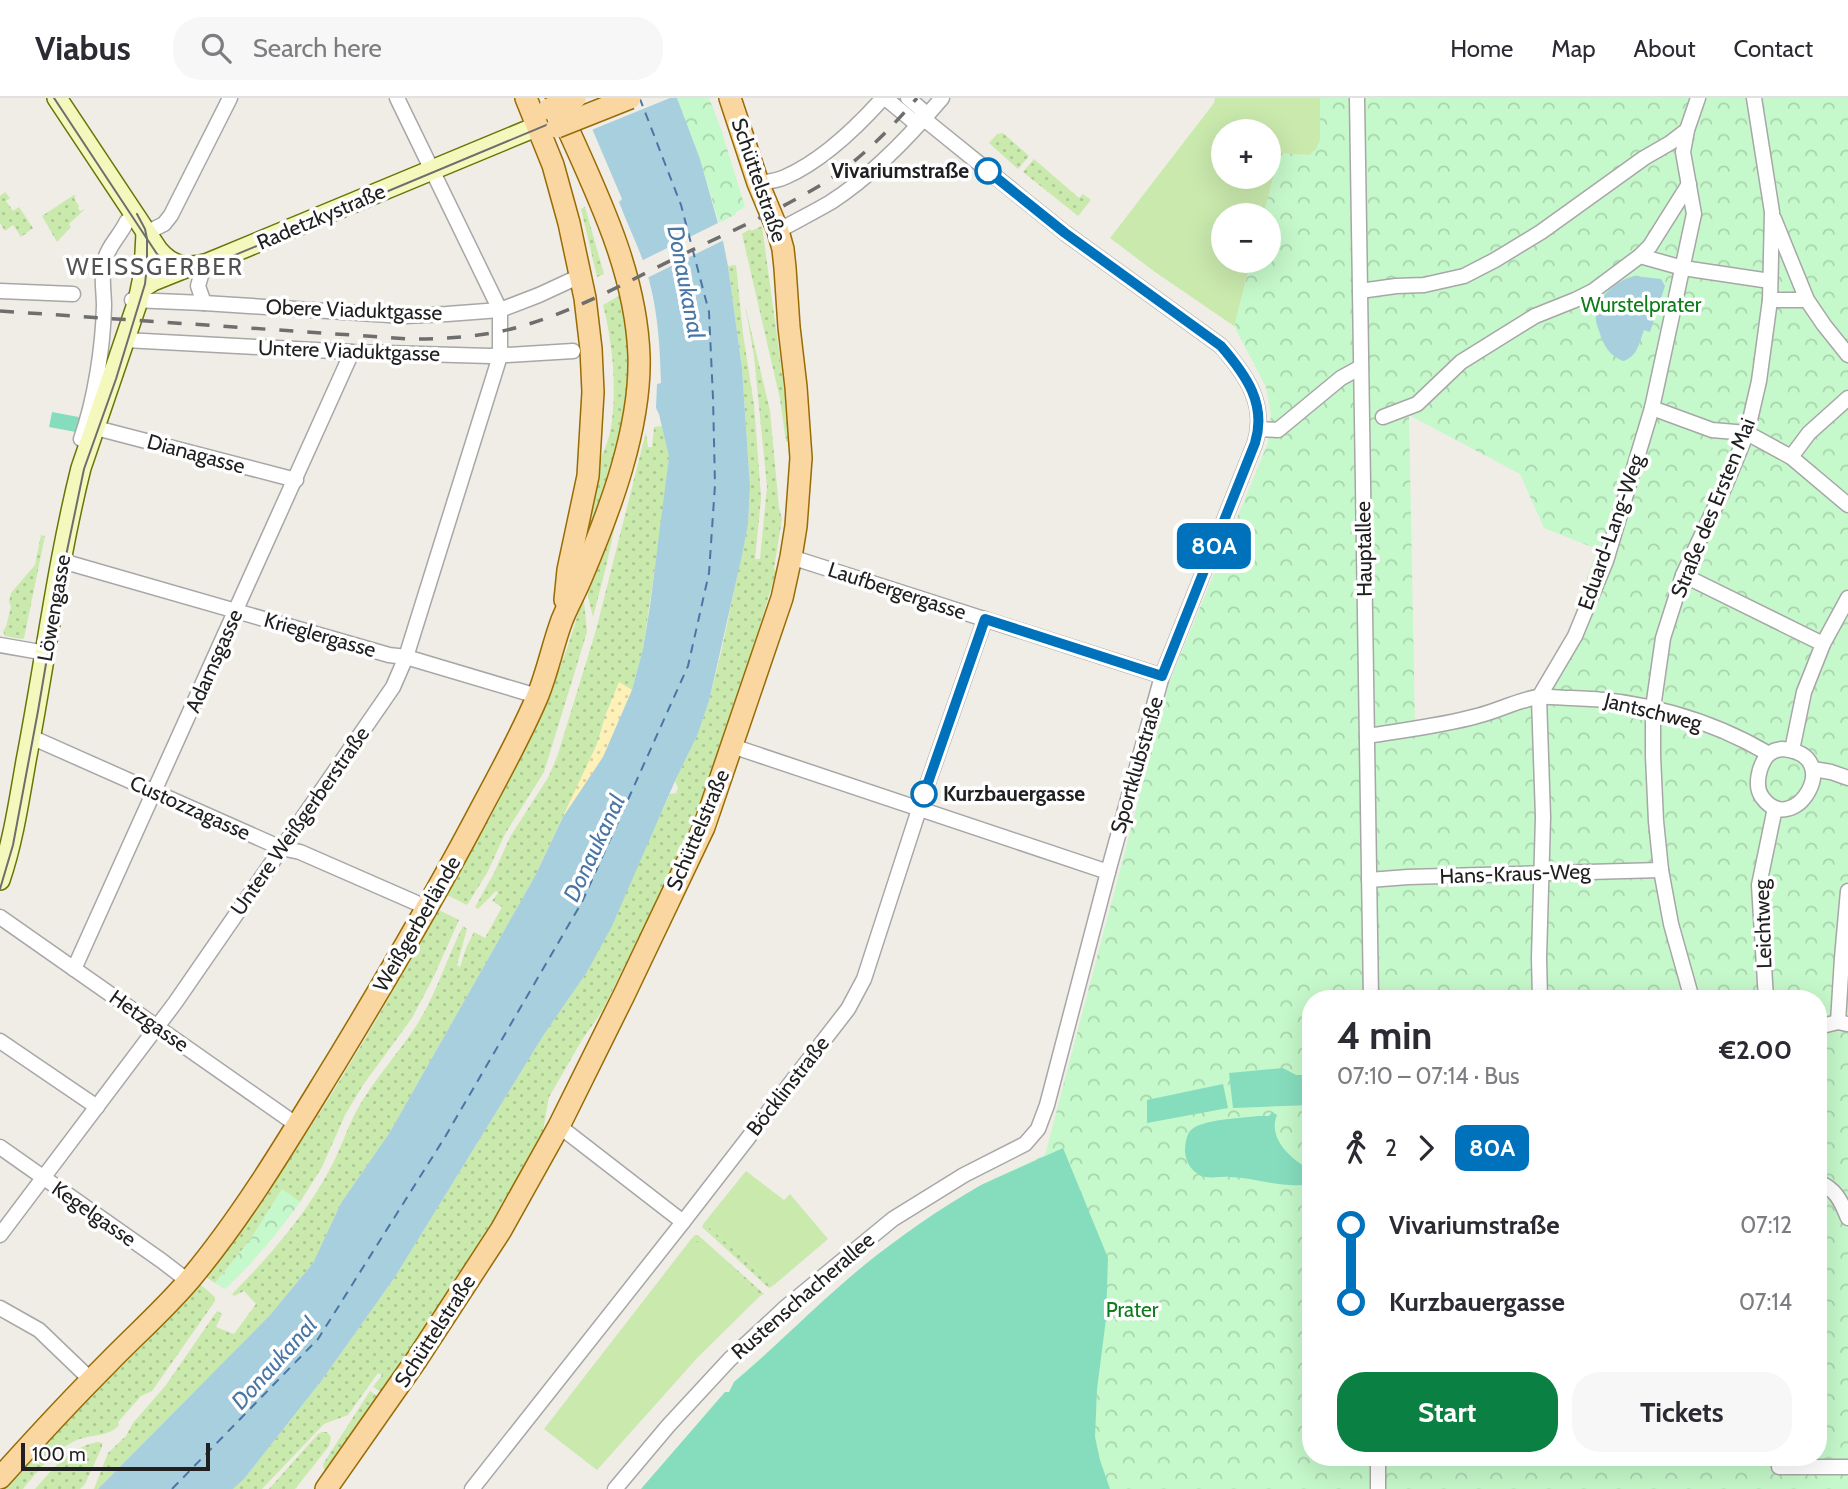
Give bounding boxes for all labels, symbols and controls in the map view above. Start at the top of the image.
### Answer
search box [173,17,663,80]
text: Viabus [35,28,131,68]
icon: search [197,29,235,67]
text: Search here [253,32,382,64]
text: Home [1450,34,1513,63]
text: Map [1551,34,1596,63]
text: About [1634,34,1696,63]
text: Contact [1734,34,1813,63]
street label: Schüttelstraße [727,115,792,245]
map controls [1211,119,1281,273]
button: + [1211,119,1281,189]
place label: Vivariumstraße [831,158,969,183]
marker: Vivariumstraße [975,158,1001,184]
street label: Radetzkystraße [253,178,389,255]
button: − [1211,203,1281,273]
water label: Donaukanal [661,223,711,342]
district label: WEISSGERBER [66,252,244,281]
park label: Wurstelprater [1581,292,1702,317]
street label: Obere Viaduktgasse [265,294,443,325]
street label: Untere Viaduktgasse [258,335,441,366]
street label: Straße des Ersten Mai [1665,414,1760,601]
street label: Dianagasse [145,428,248,479]
street label: Eduard-Lang-Weg [1572,450,1649,613]
street label: Hauptallee [1350,501,1377,597]
line badge: 80A [1174,523,1254,569]
text: 80A [1191,531,1237,560]
street label: Löwengasse [32,552,75,663]
street label: Laufbergergasse [825,556,970,625]
street label: Adamsgasse [180,605,247,716]
street label: Krieglergasse [261,607,379,662]
street label: Jantschweg [1601,687,1705,736]
street label: Sportklubstraße [1105,693,1168,836]
street label: Untere Weißgerberstraße [225,721,374,920]
street label: Schüttelstraße [661,765,734,894]
street label: Custozzagasse [126,770,255,845]
marker: Kurzbauergasse [911,781,937,807]
place label: Kurzbauergasse [943,781,1085,806]
water label: Donaukanal [557,790,631,906]
street label: Weißgerberlände [368,851,466,996]
street label: Hans-Kraus-Weg [1439,858,1591,889]
street label: Leichtweg [1748,878,1777,969]
street label: Hetzgasse [105,984,194,1057]
text: 4 min [1337,1012,1432,1059]
street label: Böcklinstraße [741,1031,834,1140]
text: €2.00 [1719,1034,1792,1066]
text: 07:10 – 07:14 · Bus [1337,1062,1520,1090]
icon: walk [1337,1129,1375,1167]
icon: forward [1407,1129,1445,1167]
text: 80A [1469,1133,1515,1162]
text: 2 [1385,1134,1397,1162]
street label: Kegelgasse [47,1176,141,1252]
text: Vivariumstraße [1389,1209,1560,1241]
text: 07:12 [1740,1211,1792,1239]
street label: Rustenschacherallee [726,1227,879,1364]
street label: Schüttelstraße [389,1270,480,1392]
text: Kurzbauergasse [1389,1286,1565,1318]
text: 07:14 [1739,1288,1792,1316]
park label: Prater [1106,1297,1159,1322]
water label: Donaukanal [225,1311,323,1415]
button: Start [1337,1372,1558,1452]
button: Tickets [1572,1372,1792,1452]
scale bar [21,1440,210,1472]
text: 100 m [32,1443,86,1466]

